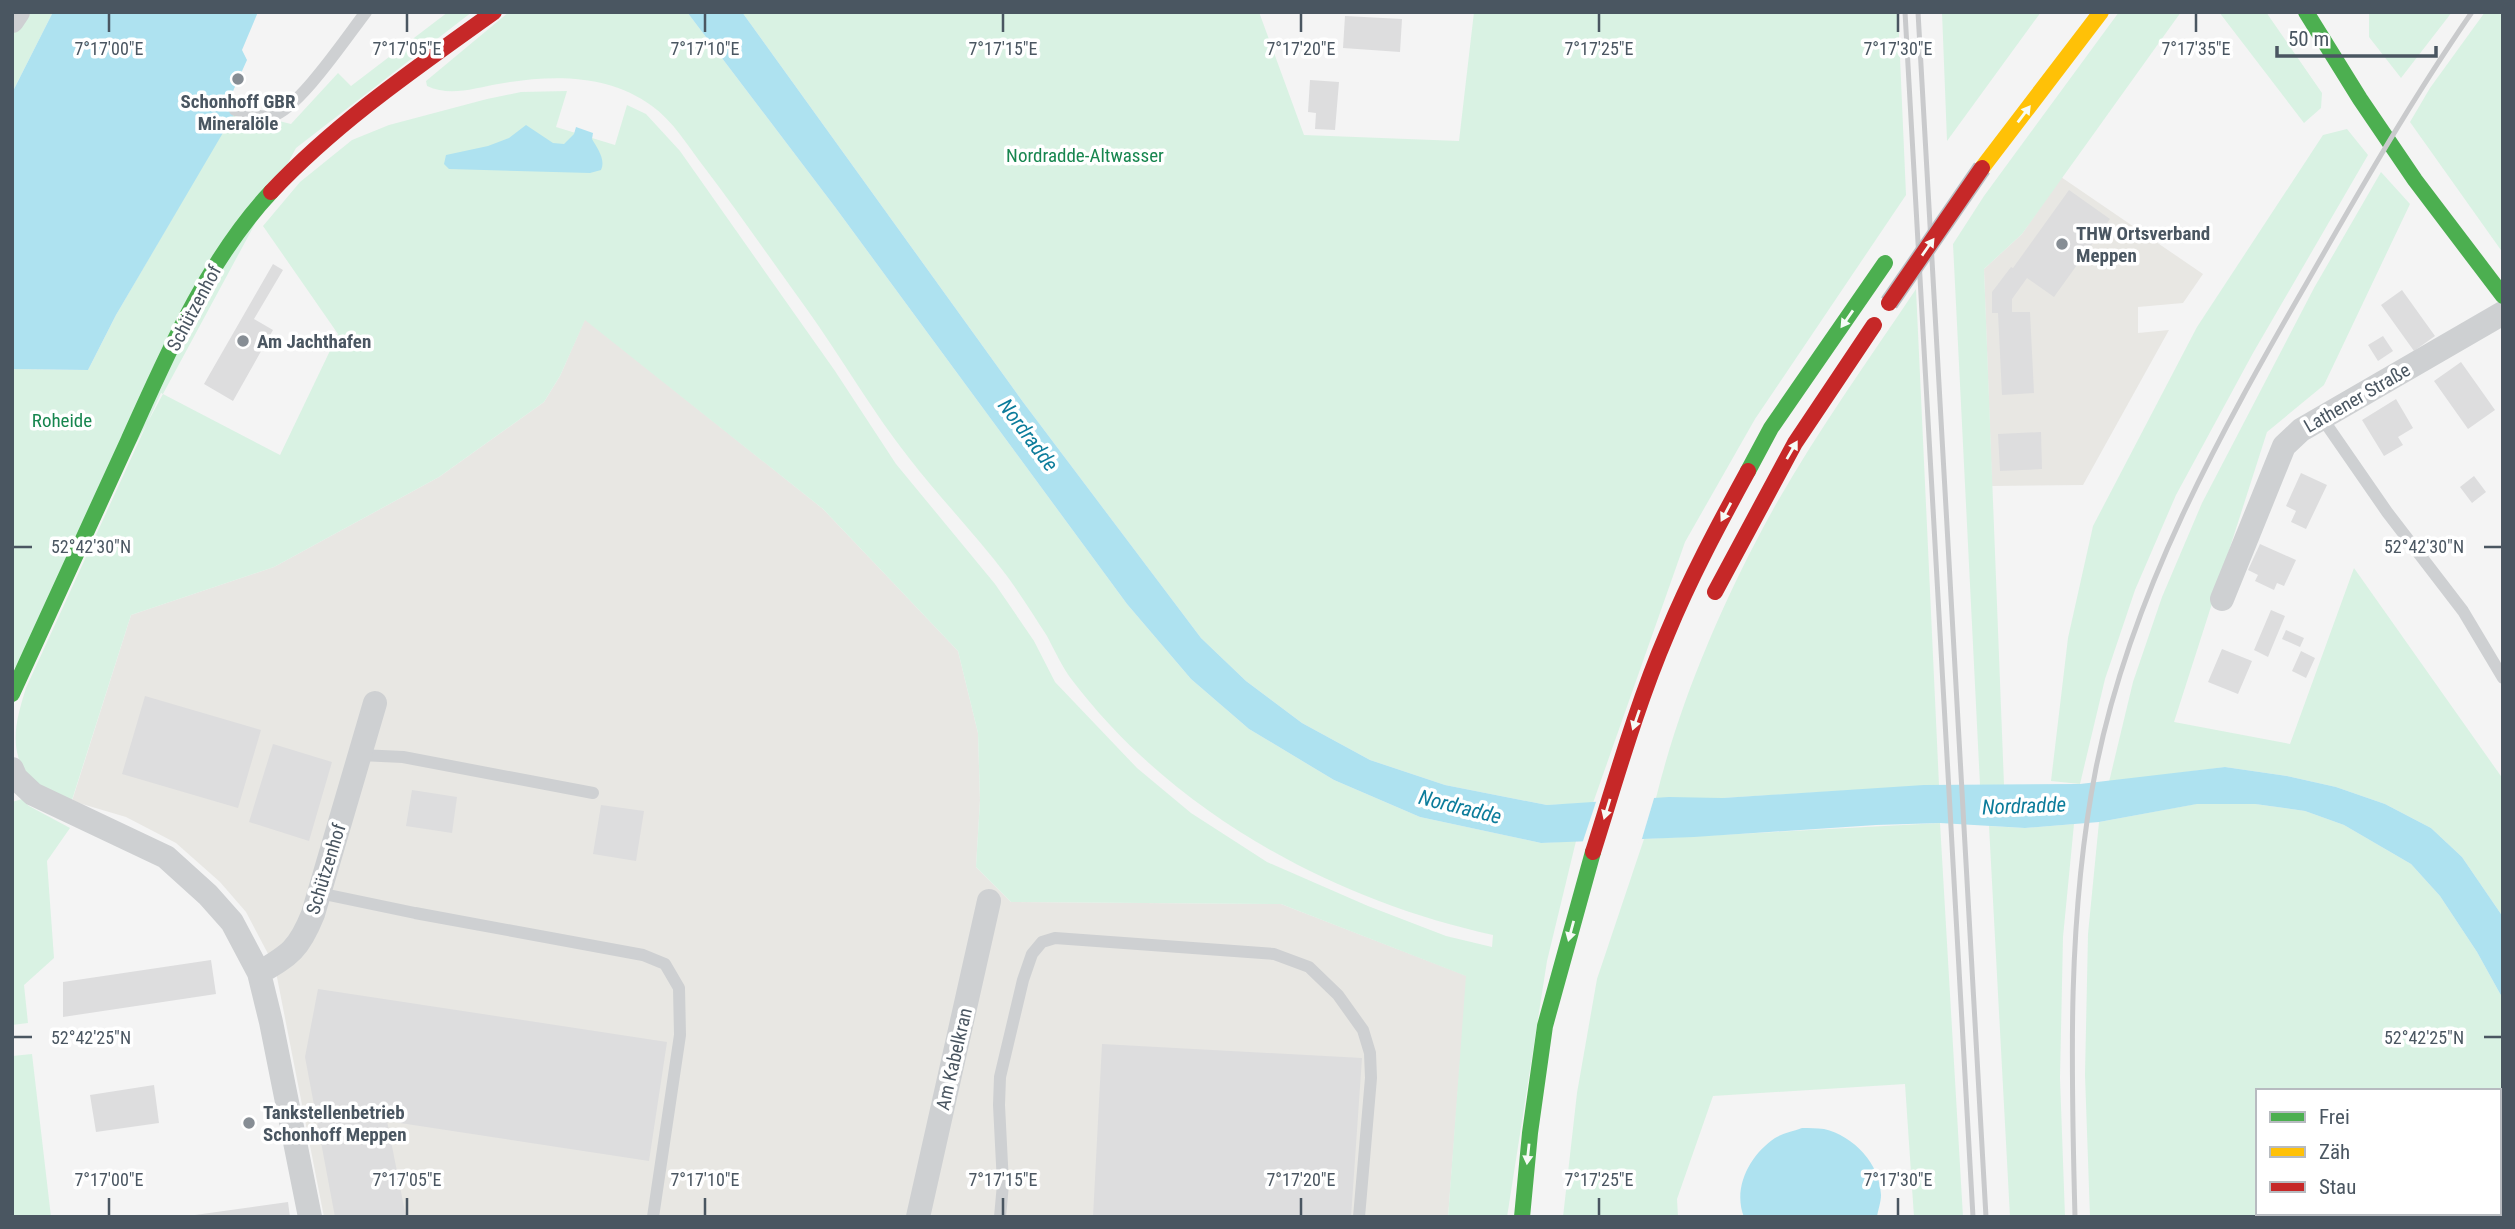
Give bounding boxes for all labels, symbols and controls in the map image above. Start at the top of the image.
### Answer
scale bar [2277,14,2436,58]
text: 50 m [2288,27,2329,51]
text: 7°17'00"E [74,38,144,59]
text: 7°17'05"E [372,38,442,59]
text: 7°17'10"E [670,38,740,59]
text: 7°17'15"E [968,38,1038,59]
text: 7°17'20"E [1266,38,1336,59]
text: 7°17'25"E [1564,38,1634,59]
text: 7°17'30"E [1863,38,1933,59]
text: 7°17'35"E [2161,38,2231,59]
marker: Schonhoff GBR Mineralöle [230,71,246,87]
place label: Schonhoff GBR Mineralöle [180,90,296,135]
one-way arrow [2016,105,2030,123]
park label: Nordradde-Altwasser [1006,144,1164,167]
place label: THW Ortsverband Meppen [2076,222,2210,267]
marker: THW Ortsverband Meppen [2054,236,2070,252]
one-way arrow [1921,238,1935,256]
street label: Schützenhof [162,261,226,355]
one-way arrow [1840,309,1853,329]
place label: Am Jachthafen [257,330,371,353]
marker: Am Jachthafen [235,333,251,349]
street label: Lathener Straße [2300,358,2414,438]
water label: Nordradde [993,394,1063,476]
park label: Roheide [32,409,92,432]
one-way arrow [1786,440,1798,460]
one-way arrow [1720,502,1732,521]
text: 52°42'30"N [51,536,131,557]
text: 52°42'30"N [2384,536,2464,557]
one-way arrow [1630,709,1641,730]
water label: Nordradde [1416,785,1504,829]
water label: Nordradde [1981,793,2067,819]
one-way arrow [1601,799,1611,820]
street label: Schützenhof [301,821,351,917]
one-way arrow [1565,920,1576,942]
street label: Am Kabelkran [931,1006,977,1112]
text: 52°42'25"N [51,1027,131,1048]
text: 52°42'25"N [2384,1027,2464,1048]
legend [2256,1089,2501,1215]
place label: Tankstellenbetrieb Schonhoff Meppen [263,1101,407,1146]
text: Frei [2319,1105,2350,1129]
marker: Tankstellenbetrieb Schonhoff Meppen [241,1115,257,1131]
text: Zäh [2319,1140,2350,1164]
one-way arrow [1522,1143,1533,1165]
text: 7°17'00"E [74,1169,144,1190]
text: 7°17'05"E [372,1169,442,1190]
text: 7°17'10"E [670,1169,740,1190]
text: 7°17'15"E [968,1169,1038,1190]
text: 7°17'20"E [1266,1169,1336,1190]
text: 7°17'25"E [1564,1169,1634,1190]
text: 7°17'30"E [1863,1169,1933,1190]
text: Stau [2319,1175,2356,1199]

